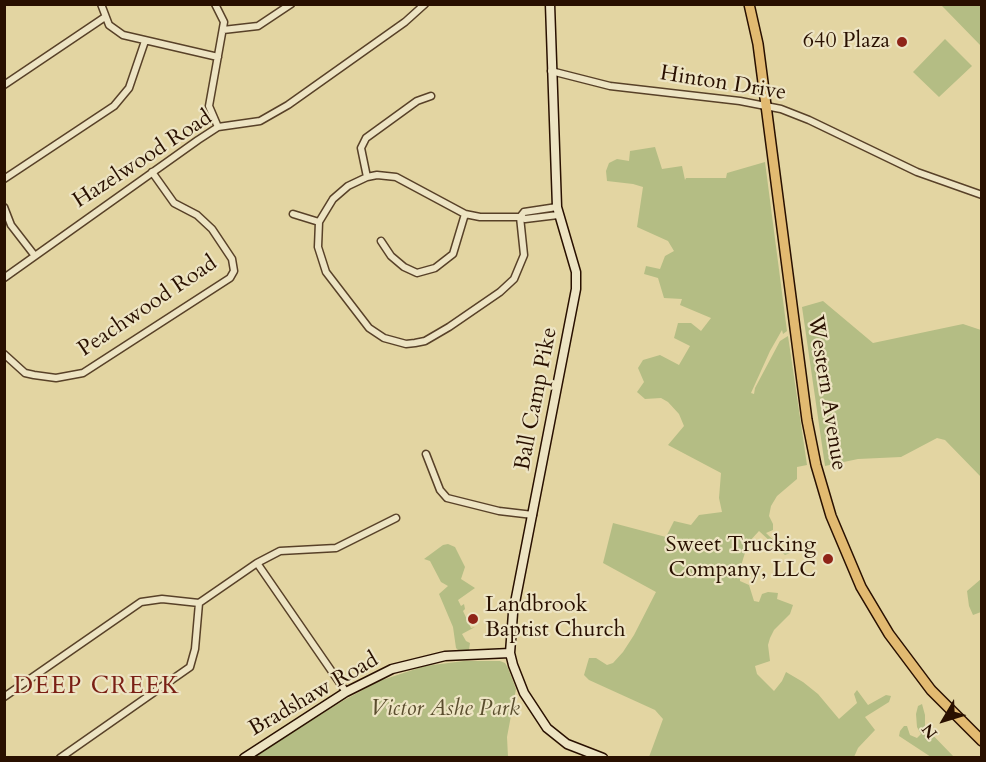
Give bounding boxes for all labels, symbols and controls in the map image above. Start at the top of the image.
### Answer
place label: 640 Plaza [803,29,890,55]
marker: 640 Plaza [895,35,909,49]
street label: Hinton Drive [658,61,788,107]
street label: Hazelwood Road [68,105,218,215]
street label: Peachwood Road [73,251,223,363]
street label: Western Avenue [801,314,851,472]
street label: Ball Camp Pike [510,325,564,473]
place label: Sweet Trucking Company, LLC [665,533,816,584]
marker: Sweet Trucking Company, LLC [821,552,835,566]
place label: Landbrook Baptist Church [485,593,626,644]
marker: Landbrook Baptist Church [466,612,480,626]
street label: Bradshaw Road [245,647,383,743]
district label: DEEP CREEK [13,673,181,701]
north arrow [914,690,974,750]
park label: Victor Ashe Park [370,697,520,723]
text: N [917,719,943,743]

